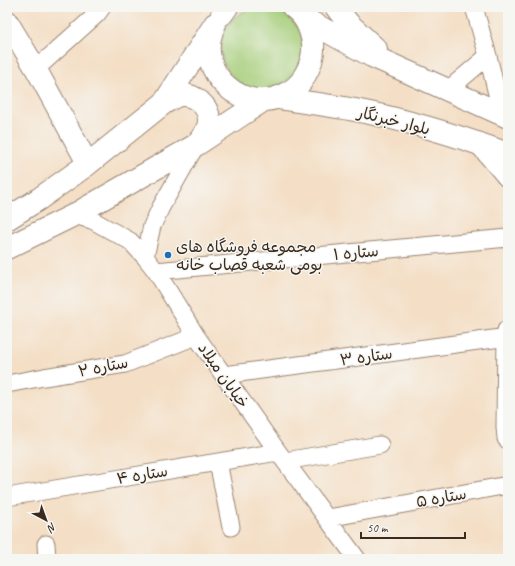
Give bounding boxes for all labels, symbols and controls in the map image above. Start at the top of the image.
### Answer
street label: بلوار خبرنگار [354,102,432,140]
place label: مجموعه فروشگاه های بومی شعبه قصاب خانه [176,237,322,275]
street label: ستاره ۱ [333,241,380,265]
marker: مجموعه فروشگاه های بومی شعبه قصاب خانه [163,250,173,260]
street label: خیابان میلاد [193,339,253,412]
street label: ستاره ۳ [339,343,394,371]
street label: ستاره ۲ [76,352,130,382]
street label: ستاره ۴ [115,461,169,489]
street label: ستاره ۵ [414,484,468,512]
north arrow [26,500,66,540]
scale bar [361,514,465,540]
text: N [44,520,60,536]
text: 50 m [367,520,389,536]

